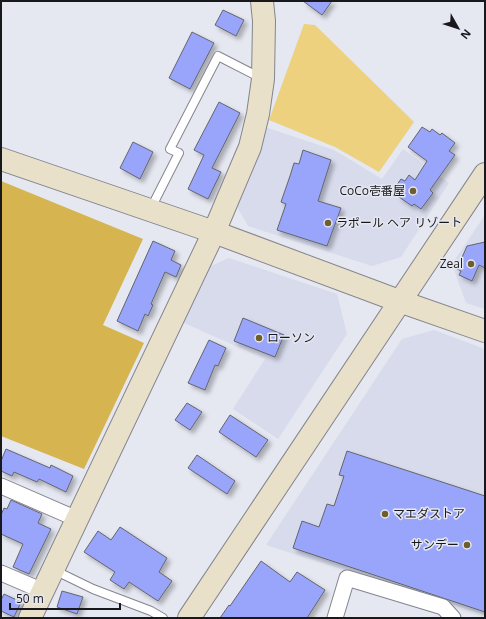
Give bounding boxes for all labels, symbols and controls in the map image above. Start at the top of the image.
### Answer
north arrow [438,8,478,48]
text: N [458,26,475,43]
place label: CoCo壱番屋 [339,182,405,199]
marker: CoCo壱番屋 [408,186,418,196]
place label: ラポール ヘア リゾート [336,214,462,231]
marker: ラポール ヘア リゾート [323,218,333,228]
place label: Zeal [440,255,463,272]
marker: Zeal [466,259,476,269]
place label: ローソン [267,329,315,346]
marker: ローソン [254,333,264,343]
place label: マエダストア [393,505,465,522]
marker: マエダストア [380,509,390,519]
place label: サンデー [411,536,459,553]
marker: サンデー [462,540,472,550]
scale bar [10,585,120,611]
text: 50 m [16,590,44,607]

